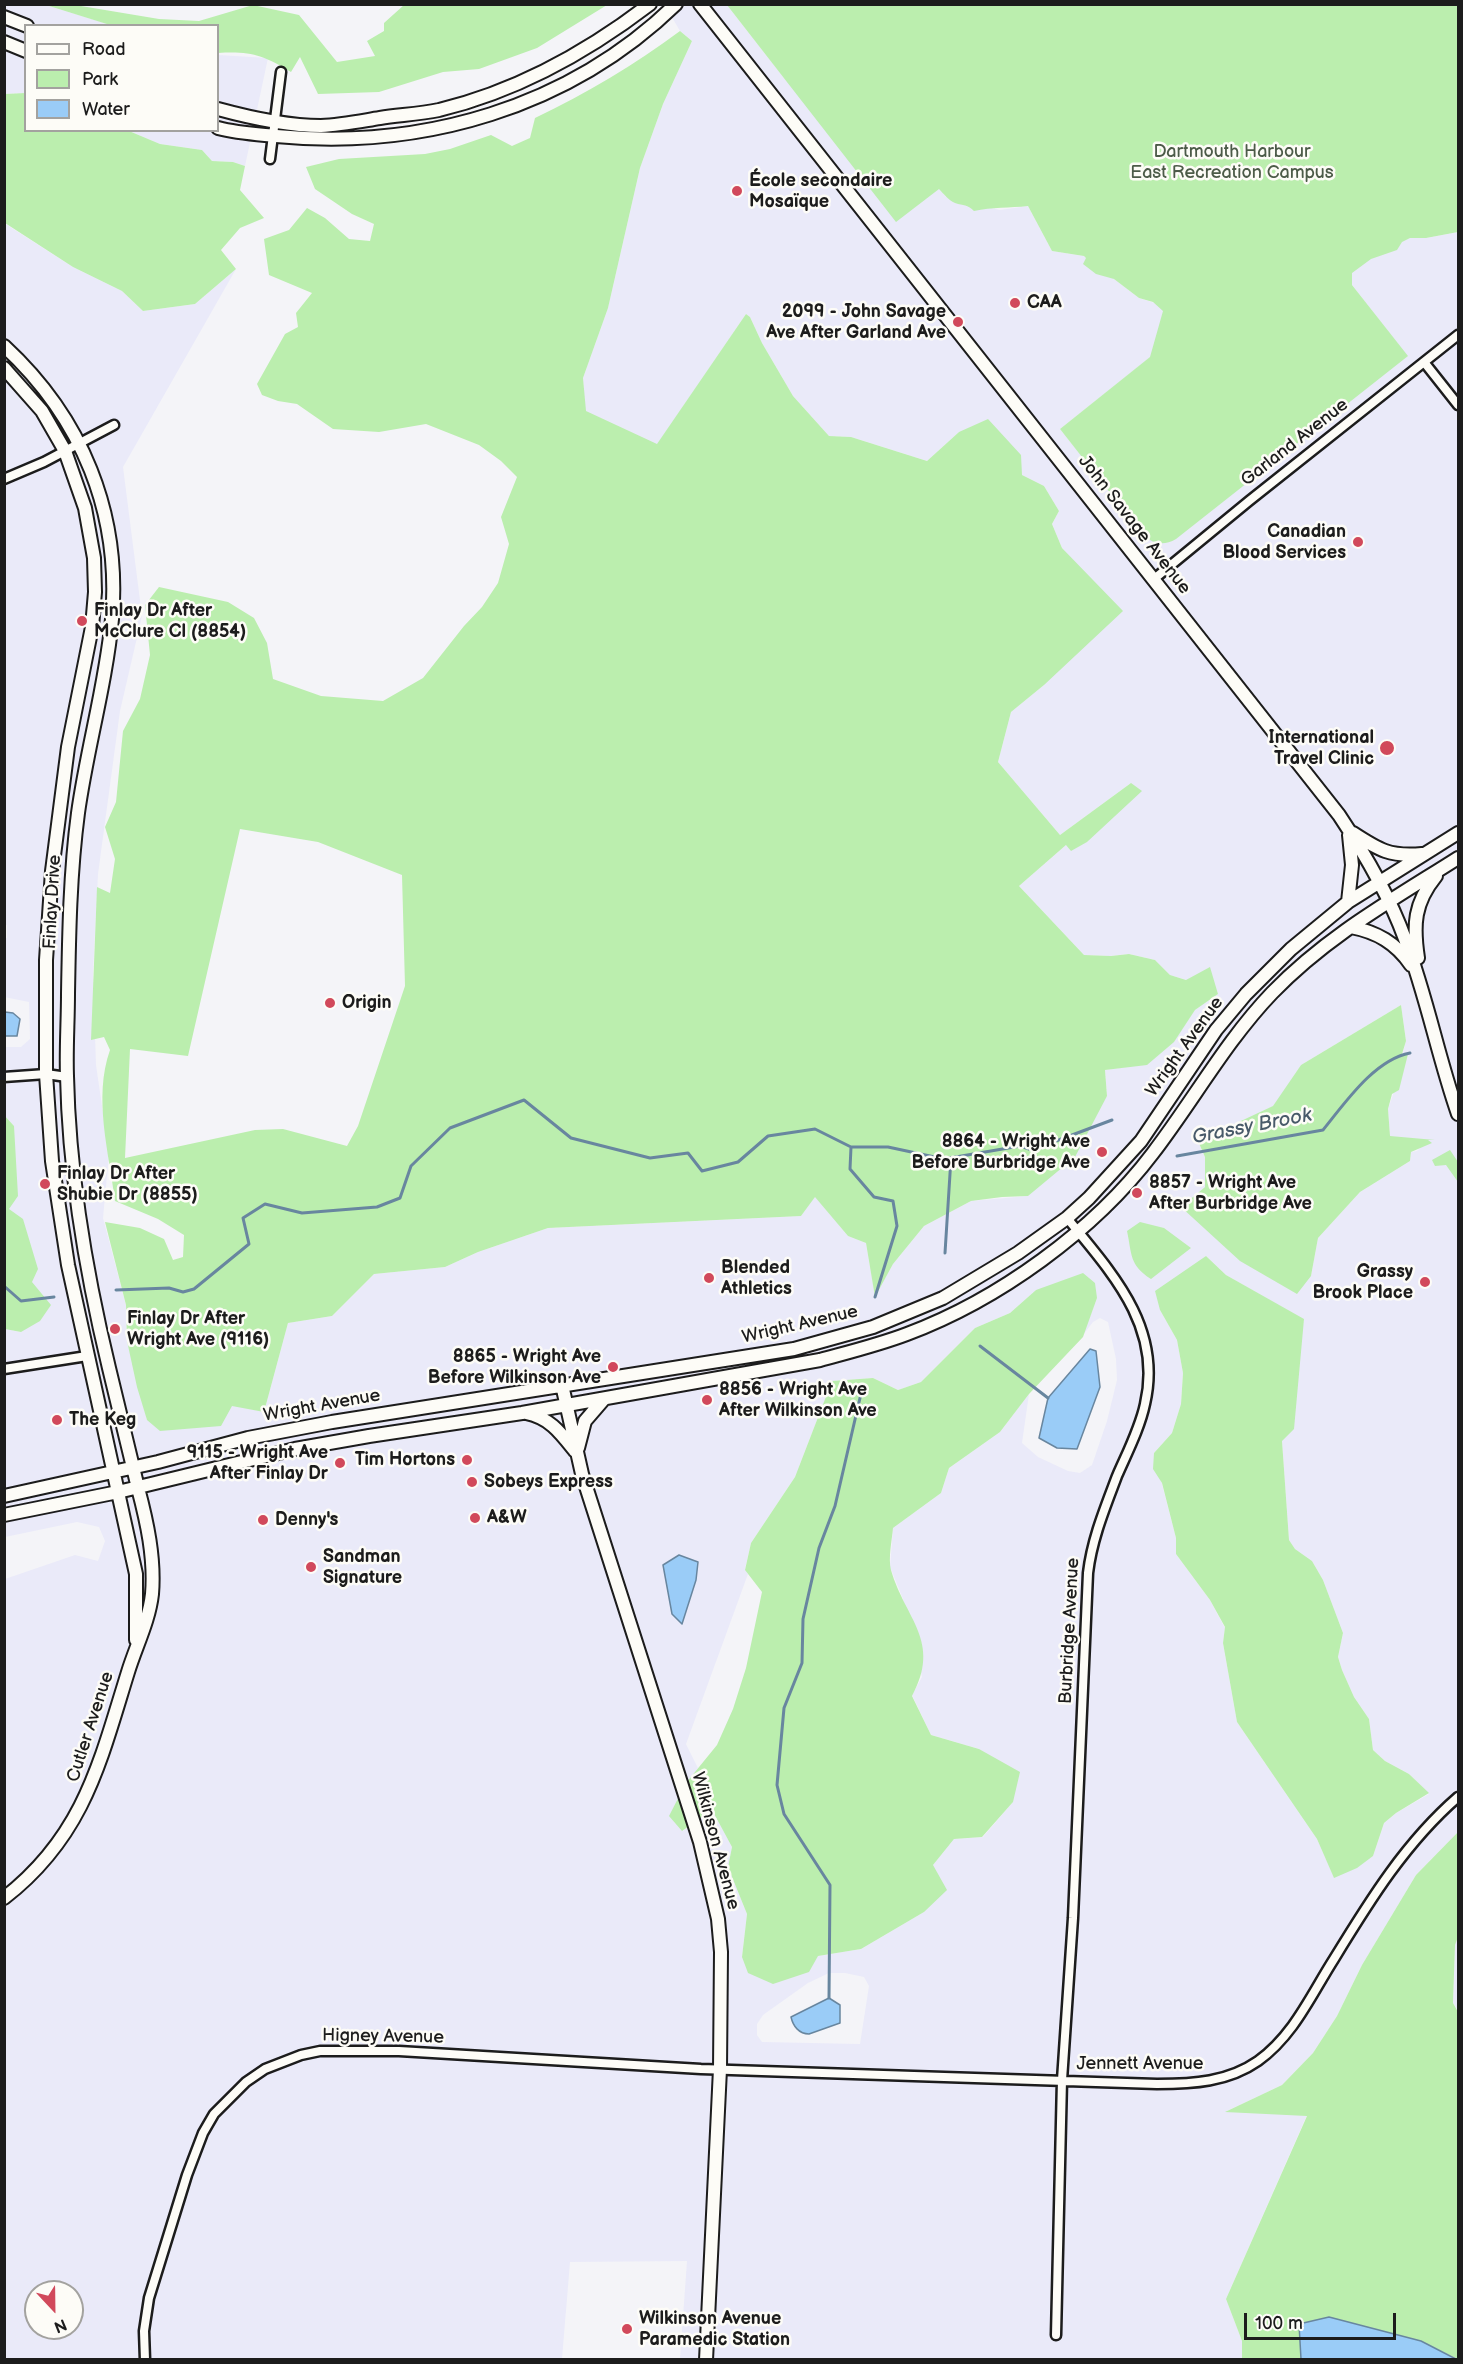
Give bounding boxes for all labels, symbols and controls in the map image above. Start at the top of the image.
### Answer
legend [24,24,219,132]
text: Road [82,39,126,60]
text: Park [82,69,118,90]
text: Water [82,99,130,120]
park label: Dartmouth Harbour East Recreation Campus [1130,141,1334,184]
place label: École secondaire Mosaïque [749,170,892,213]
marker: École secondaire Mosaïque [730,184,744,198]
place label: CAA [1027,292,1062,314]
marker: CAA [1008,296,1022,310]
place label: 2099 - John Savage Ave After Garland Ave [766,301,946,344]
marker: 2099 - John Savage Ave After Garland Ave [951,315,965,329]
street label: Garland Avenue [1237,394,1353,492]
street label: John Savage Avenue [1073,451,1195,599]
place label: Canadian Blood Services [1222,521,1346,564]
marker: Canadian Blood Services [1351,535,1365,549]
place label: Finlay Dr After McClure Cl (8854) [94,600,246,642]
marker: Finlay Dr After McClure Cl (8854) [75,614,89,628]
place label: International Travel Clinic [1269,727,1374,770]
marker: International Travel Clinic [1378,739,1396,757]
street label: Finlay Drive [40,854,66,950]
place label: Origin [342,992,391,1014]
street label: Wright Avenue [1142,993,1228,1101]
marker: Origin [323,996,337,1010]
water label: Grassy Brook [1190,1104,1314,1150]
place label: 8864 - Wright Ave Before Burbridge Ave [911,1131,1090,1174]
marker: 8864 - Wright Ave Before Burbridge Ave [1095,1145,1109,1159]
place label: Finlay Dr After Shubie Dr (8855) [57,1163,198,1206]
place label: 8857 - Wright Ave After Burbridge Ave [1149,1172,1312,1214]
marker: Finlay Dr After Shubie Dr (8855) [38,1177,52,1191]
marker: 8857 - Wright Ave After Burbridge Ave [1130,1186,1144,1200]
place label: Blended Athletics [721,1257,792,1300]
place label: Grassy Brook Place [1312,1261,1413,1304]
marker: Blended Athletics [702,1271,716,1285]
marker: Grassy Brook Place [1418,1275,1432,1289]
street label: Wright Avenue [740,1301,860,1349]
place label: Finlay Dr After Wright Ave (9116) [127,1308,269,1350]
marker: Finlay Dr After Wright Ave (9116) [108,1322,122,1336]
place label: 8865 - Wright Ave Before Wilkinson Ave [428,1346,601,1388]
marker: 8865 - Wright Ave Before Wilkinson Ave [606,1360,620,1374]
place label: 8856 - Wright Ave After Wilkinson Ave [719,1379,877,1422]
street label: Wright Avenue [262,1385,382,1427]
marker: 8856 - Wright Ave After Wilkinson Ave [700,1393,714,1407]
place label: The Keg [69,1409,136,1431]
marker: The Keg [50,1413,64,1427]
place label: 9115 - Wright Ave After Finlay Dr [187,1442,328,1484]
place label: Tim Hortons [355,1449,455,1471]
marker: Tim Hortons [460,1453,474,1467]
marker: 9115 - Wright Ave After Finlay Dr [333,1456,347,1470]
place label: Sobeys Express [484,1471,613,1493]
marker: Sobeys Express [465,1475,479,1489]
place label: A&W [487,1507,527,1529]
place label: Denny's [275,1509,338,1531]
marker: A&W [468,1511,482,1525]
marker: Denny's [256,1513,270,1527]
place label: Sandman Signature [323,1546,402,1588]
street label: Burbridge Avenue [1055,1557,1085,1705]
marker: Sandman Signature [304,1560,318,1574]
street label: Cutler Avenue [63,1669,119,1785]
street label: Wilkinson Avenue [686,1770,744,1912]
street label: Higney Avenue [322,2025,444,2049]
street label: Jennett Avenue [1076,2053,1204,2075]
north arrow [24,2280,84,2340]
scale bar [1247,2301,1398,2339]
place label: Wilkinson Avenue Paramedic Station [639,2308,790,2350]
text: 100 m [1255,2313,1303,2334]
text: N [51,2314,69,2336]
marker: Wilkinson Avenue Paramedic Station [620,2322,634,2336]

